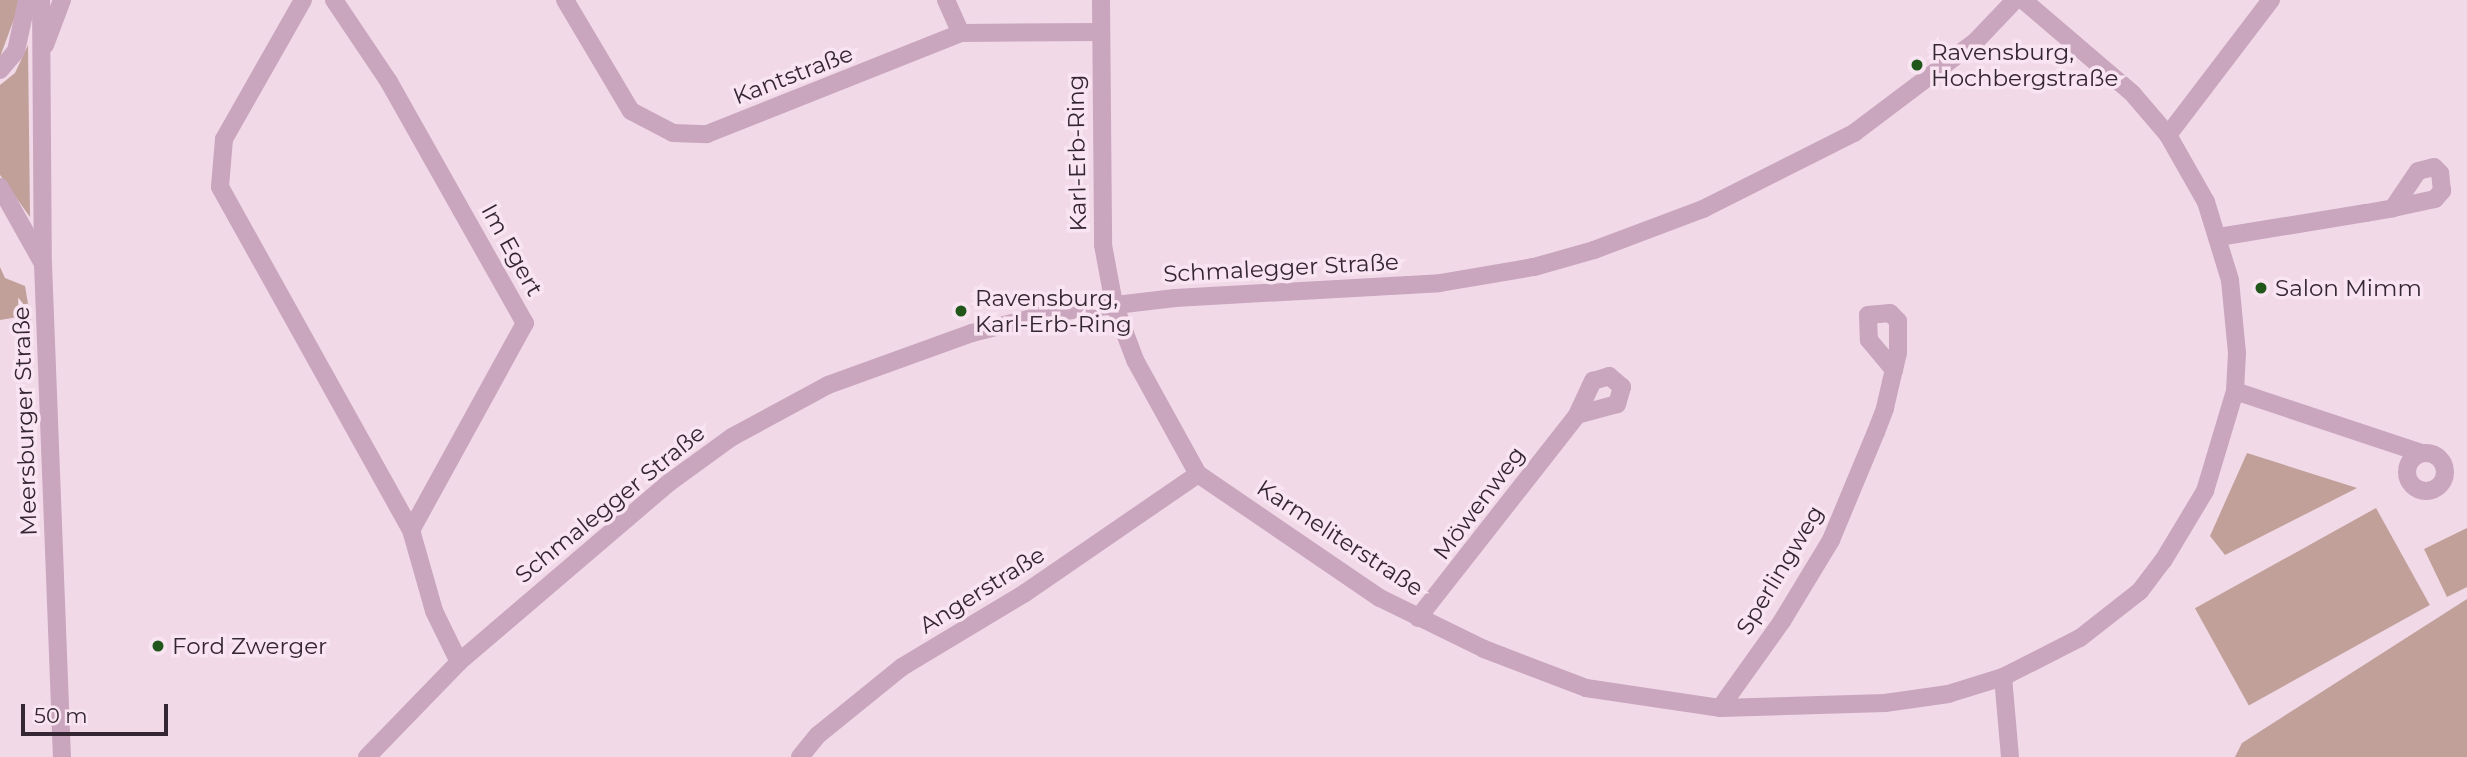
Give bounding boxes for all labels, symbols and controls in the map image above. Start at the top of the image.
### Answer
place label: Ravensburg, Hochbergstraße [1931,38,2118,92]
street label: Kantstraße [729,40,857,110]
marker: Ravensburg, Hochbergstraße [1909,57,1925,73]
street label: Karl-Erb-Ring [1062,74,1092,232]
street label: Im Egert [475,199,549,301]
street label: Schmalegger Straße [1163,248,1399,288]
place label: Salon Mimm [2275,274,2422,302]
marker: Salon Mimm [2253,280,2269,296]
place label: Ravensburg, Karl-Erb-Ring [975,284,1132,338]
marker: Ravensburg, Karl-Erb-Ring [953,303,969,319]
street label: Meersburger Straße [7,306,43,536]
street label: Schmalegger Straße [510,419,710,589]
street label: Möwenweg [1427,441,1531,565]
street label: Karmeliterstraße [1252,474,1428,602]
street label: Sperlingweg [1731,500,1829,640]
street label: Angerstraße [914,541,1050,639]
place label: Ford Zwerger [172,632,327,660]
marker: Ford Zwerger [150,638,166,654]
scale bar [24,690,172,734]
text: 50 m [34,703,88,728]

